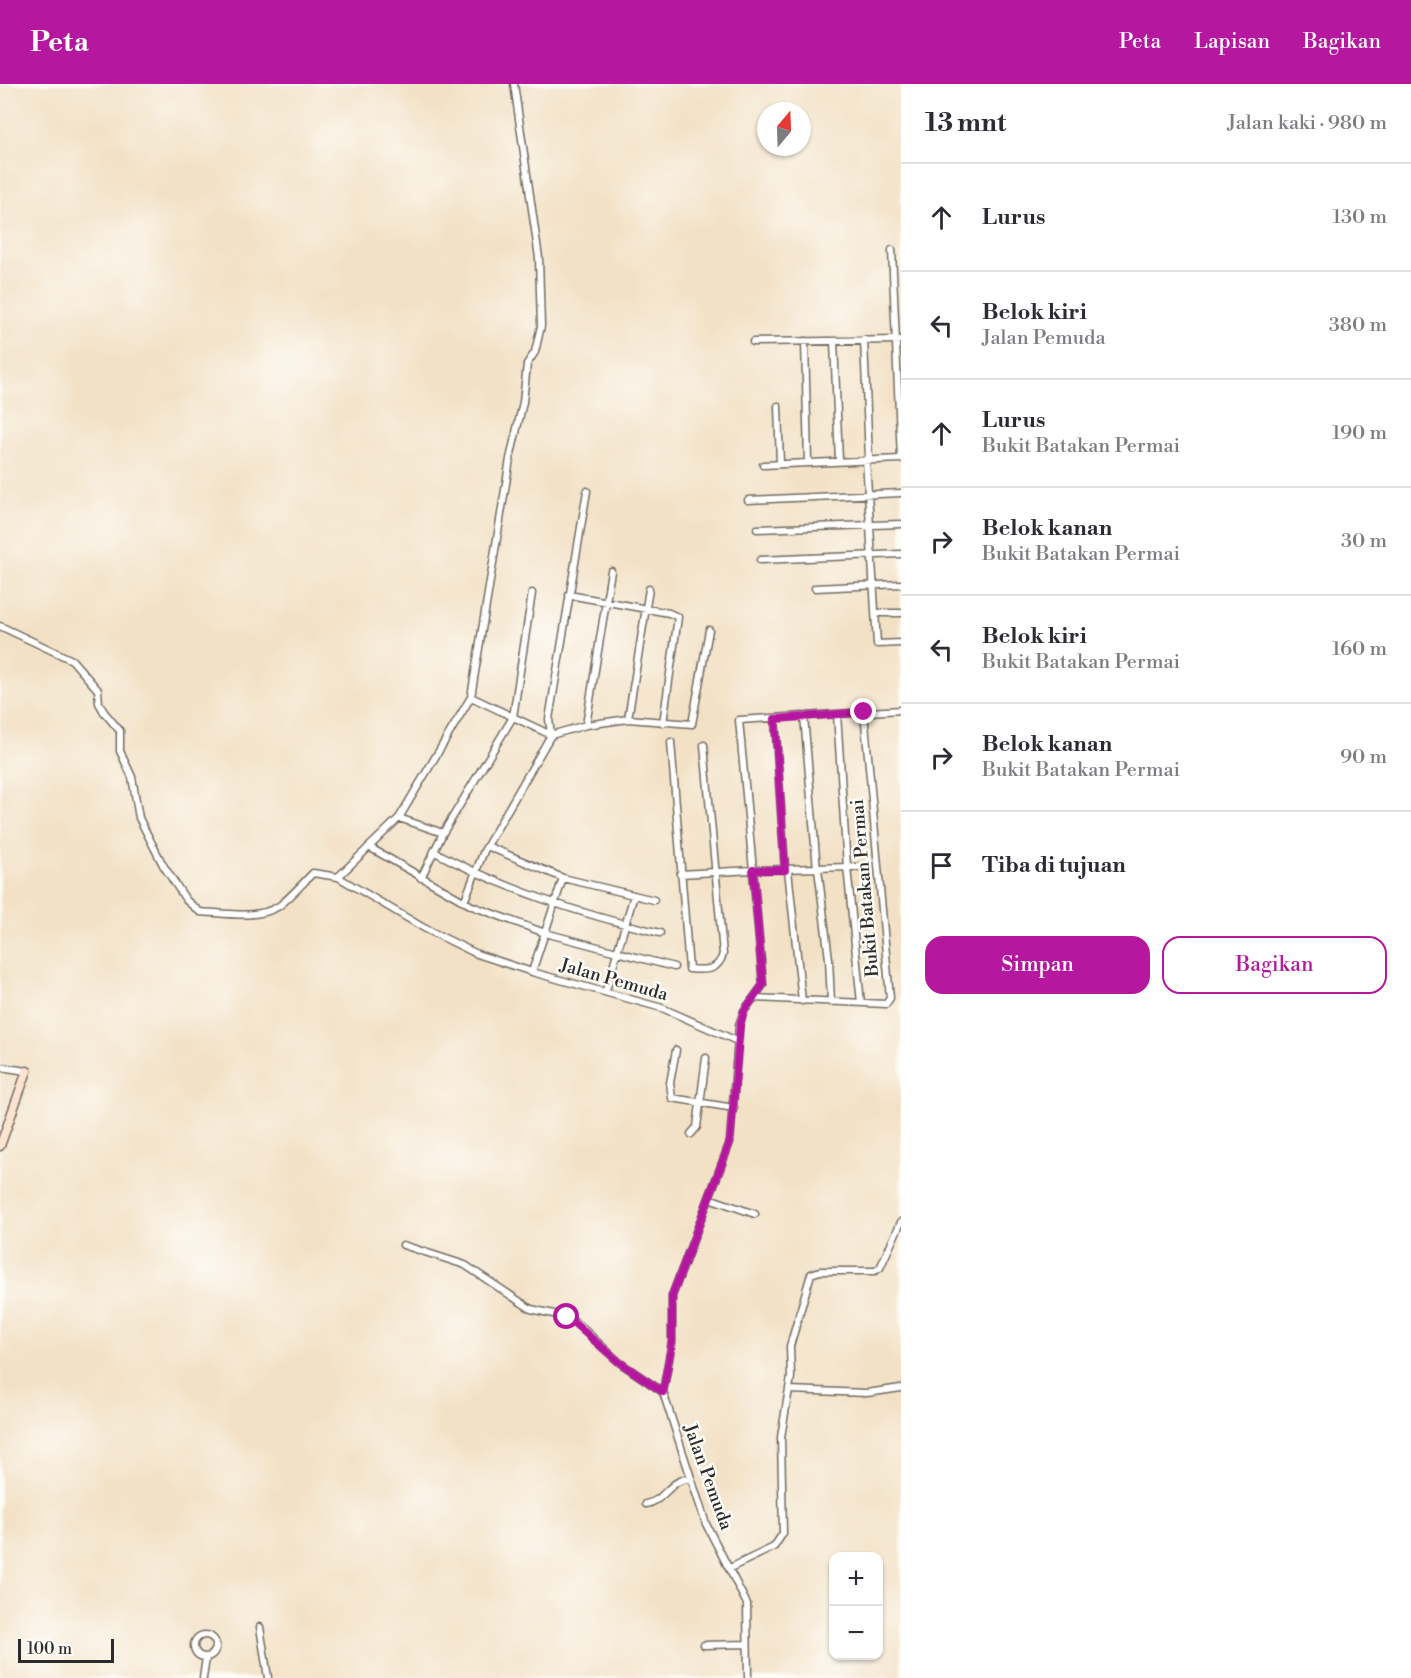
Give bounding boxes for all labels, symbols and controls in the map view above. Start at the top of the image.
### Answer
text: Peta [30,25,89,60]
text: Peta [1119,29,1161,55]
text: Lapisan [1194,29,1270,55]
text: Bagikan [1303,29,1381,55]
north arrow [757,102,811,156]
text: 13 mnt [925,107,1006,139]
text: Jalan kaki · 980 m [1227,111,1387,136]
icon: ahead [925,201,958,234]
text: Lurus [982,204,1045,231]
text: 130 m [1332,205,1387,230]
text: Belok kiri [982,299,1087,326]
icon: left [925,309,958,342]
text: 380 m [1329,313,1387,338]
text: Jalan Pemuda [982,326,1106,351]
text: Lurus [982,407,1045,434]
icon: ahead [925,417,958,450]
text: 190 m [1332,421,1387,446]
text: Bukit Batakan Permai [982,434,1180,459]
text: Belok kanan [982,515,1112,542]
icon: right [925,525,958,558]
text: 30 m [1341,529,1387,554]
text: Bukit Batakan Permai [982,542,1180,567]
text: Belok kiri [982,623,1087,650]
icon: left [925,633,958,666]
text: 160 m [1332,637,1387,662]
text: Bukit Batakan Permai [982,650,1180,675]
route end [850,698,876,724]
text: Belok kanan [982,731,1112,758]
icon: right [925,741,958,774]
text: 90 m [1340,745,1387,770]
text: Bukit Batakan Permai [982,758,1180,783]
street label: Bukit Batakan Permai [846,798,884,979]
icon: arrive [925,849,958,882]
text: Tiba di tujuan [982,852,1126,879]
button: Simpan [925,936,1150,994]
button: Bagikan [1162,936,1387,994]
street label: Jalan Pemuda [556,953,671,1007]
route start [553,1303,579,1329]
street label: Jalan Pemuda [678,1420,738,1534]
map controls [829,1552,883,1660]
button: + [829,1552,883,1606]
button: − [829,1606,883,1660]
scale bar [18,1636,114,1664]
text: 100 m [27,1639,72,1659]

